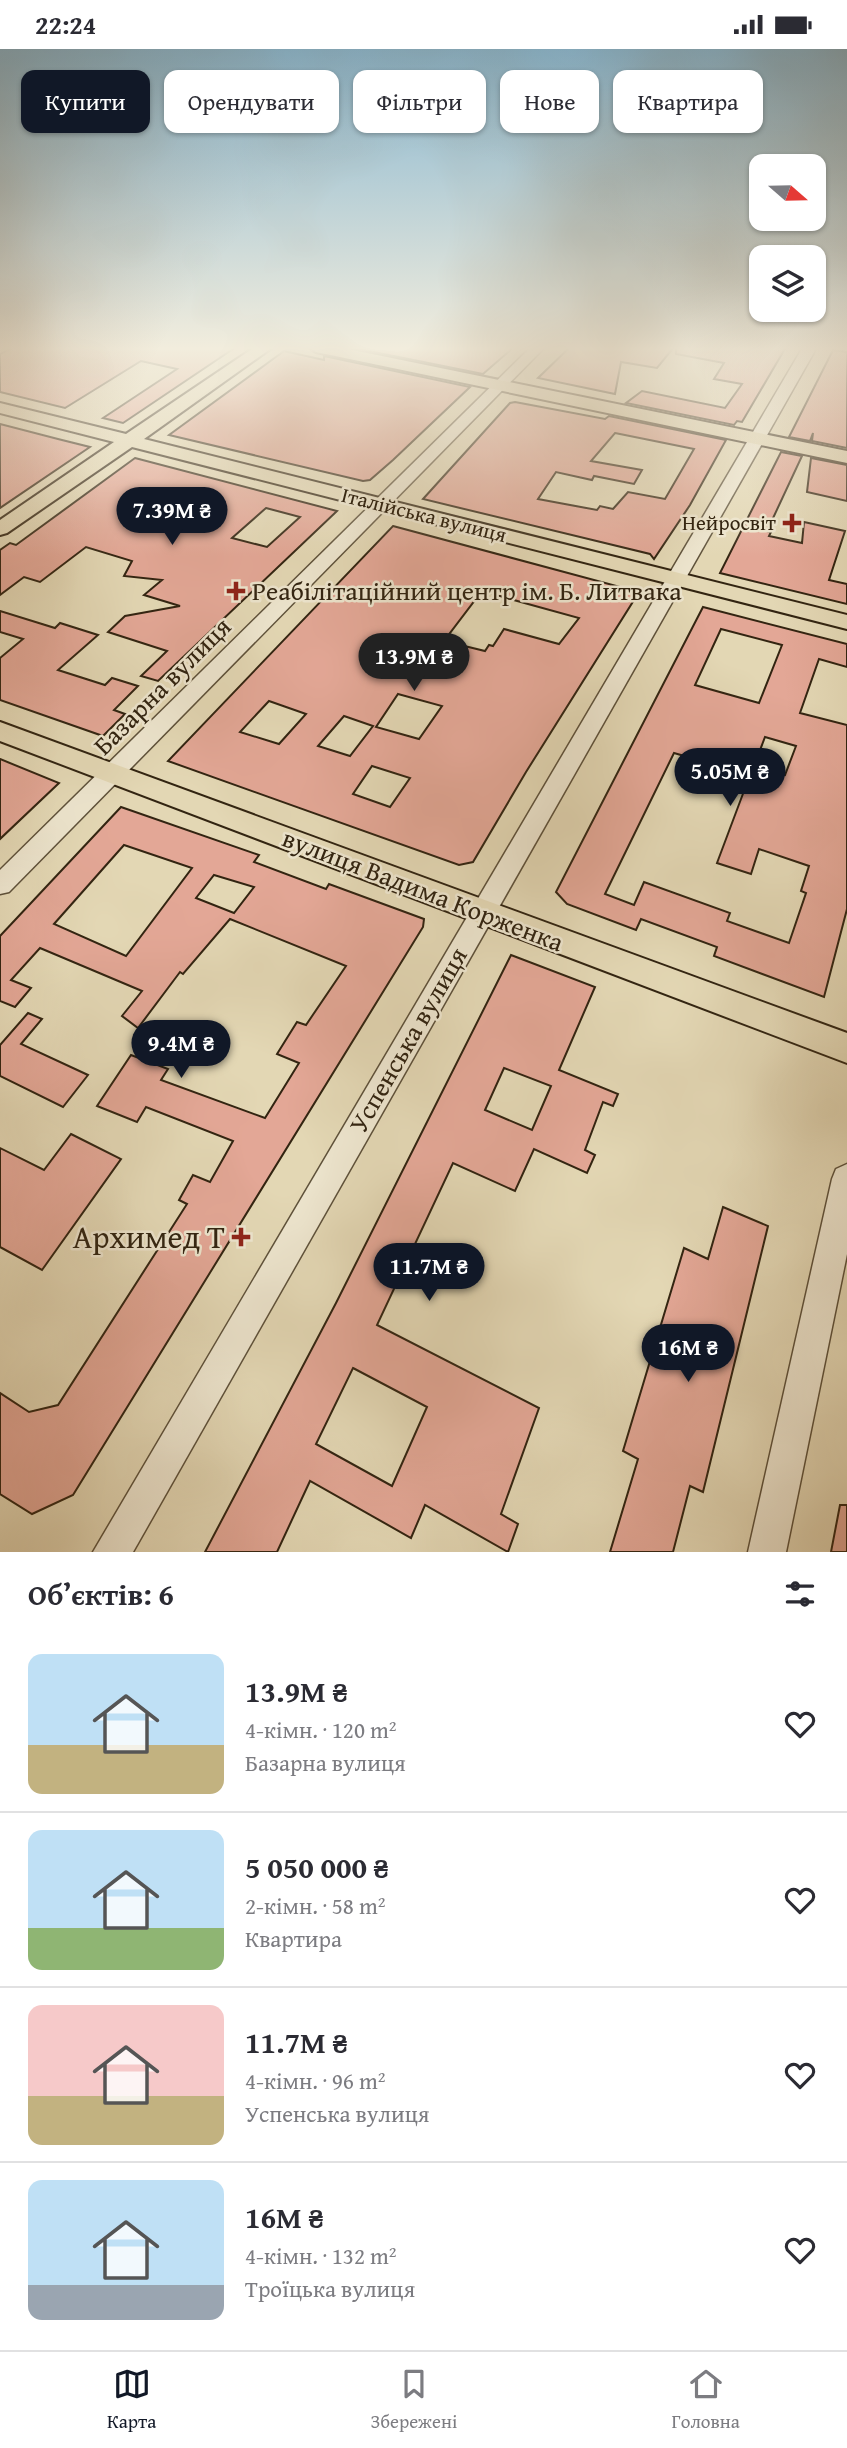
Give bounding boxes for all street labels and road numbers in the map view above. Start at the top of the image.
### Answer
street label: Італійська вулиця [338,479,510,550]
street label: Базарна вулиця [84,608,240,764]
street label: вулиця Вадима Корженка [277,818,570,961]
street label: Успенська вулиця [339,940,477,1140]

